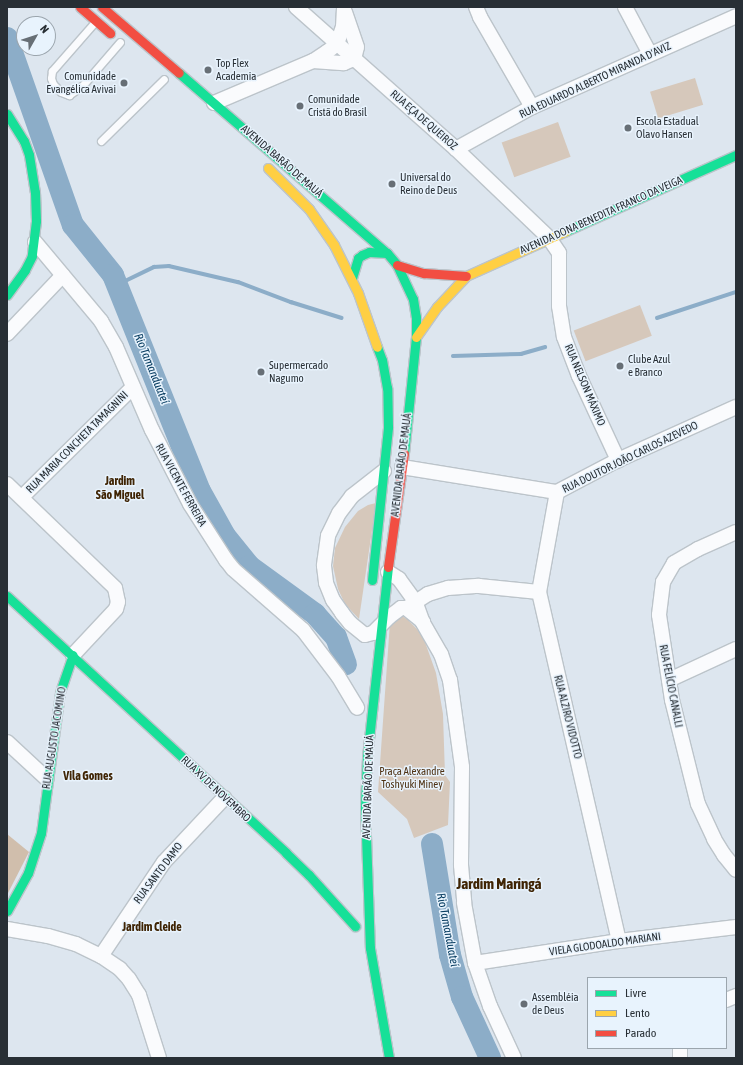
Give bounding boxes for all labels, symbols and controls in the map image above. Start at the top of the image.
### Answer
north arrow [16,16,56,56]
text: N [38,23,51,35]
street label: RUA EDUARDO ALBERTO MIRANDA D'AVIZ [517,39,673,121]
place label: Top Flex Academia [216,57,256,83]
marker: Top Flex Academia [203,65,213,75]
place label: Comunidade Evangélica Avivai [46,70,116,96]
marker: Comunidade Evangélica Avivai [119,78,129,88]
street label: RUA EÇA DE QUEIROZ [388,87,460,153]
place label: Comunidade Cristã do Brasil [308,93,367,119]
marker: Comunidade Cristã do Brasil [295,101,305,111]
place label: Escola Estadual Olavo Hansen [636,115,699,141]
street label: AVENIDA BARÃO DE MAUÁ [238,122,326,200]
marker: Escola Estadual Olavo Hansen [623,123,633,133]
place label: Universal do Reino de Deus [400,171,457,197]
street label: AVENIDA DONA BENEDITA FRANCO DA VEIGA [518,173,684,257]
marker: Universal do Reino de Deus [387,179,397,189]
water label: Rio Tamanduateí [130,332,172,406]
street label: RUA NELSON MÁXIMO [562,342,608,428]
place label: Clube Azul e Branco [628,353,670,379]
place label: Supermercado Nagumo [269,359,328,385]
marker: Clube Azul e Branco [615,361,625,371]
marker: Supermercado Nagumo [256,367,266,377]
street label: RUA MARIA CONCHETA TAMAGNINI [23,388,131,496]
street label: AVENIDA BARÃO DE MAUÁ [388,413,414,517]
street label: RUA DOUTOR JOÃO CARLOS AZEVEDO [560,418,700,496]
street label: RUA VICENTE FERREIRA [153,441,209,529]
district label: Jardim São Miguel [96,475,144,503]
street label: RUA FELÍCIO CANALLI [656,643,686,729]
street label: RUA ALZIRO VIDOTTO [551,674,585,760]
street label: RUA AUGUSTO JACOMINO [39,686,69,790]
street label: AVENIDA BARÃO DE MAUÁ [360,735,376,839]
street label: RUA XV DE NOVEMBRO [178,753,254,825]
park label: Praça Alexandre Toshyuki Miney [379,765,445,791]
district label: Vila Gomes [63,770,113,784]
street label: RUA SANTO DAMO [131,840,185,906]
district label: Jardim Maringá [457,875,541,893]
water label: Rio Tamanduateí [433,892,461,968]
district label: Jardim Cleide [122,921,182,935]
street label: VIELA GLODOALDO MARIANI [548,930,662,958]
legend [587,977,727,1049]
text: Livre [625,986,646,1000]
place label: Assembléia de Deus [532,991,579,1017]
marker: Assembléia de Deus [519,999,529,1009]
text: Lento [625,1006,650,1020]
text: Parado [625,1026,656,1040]

